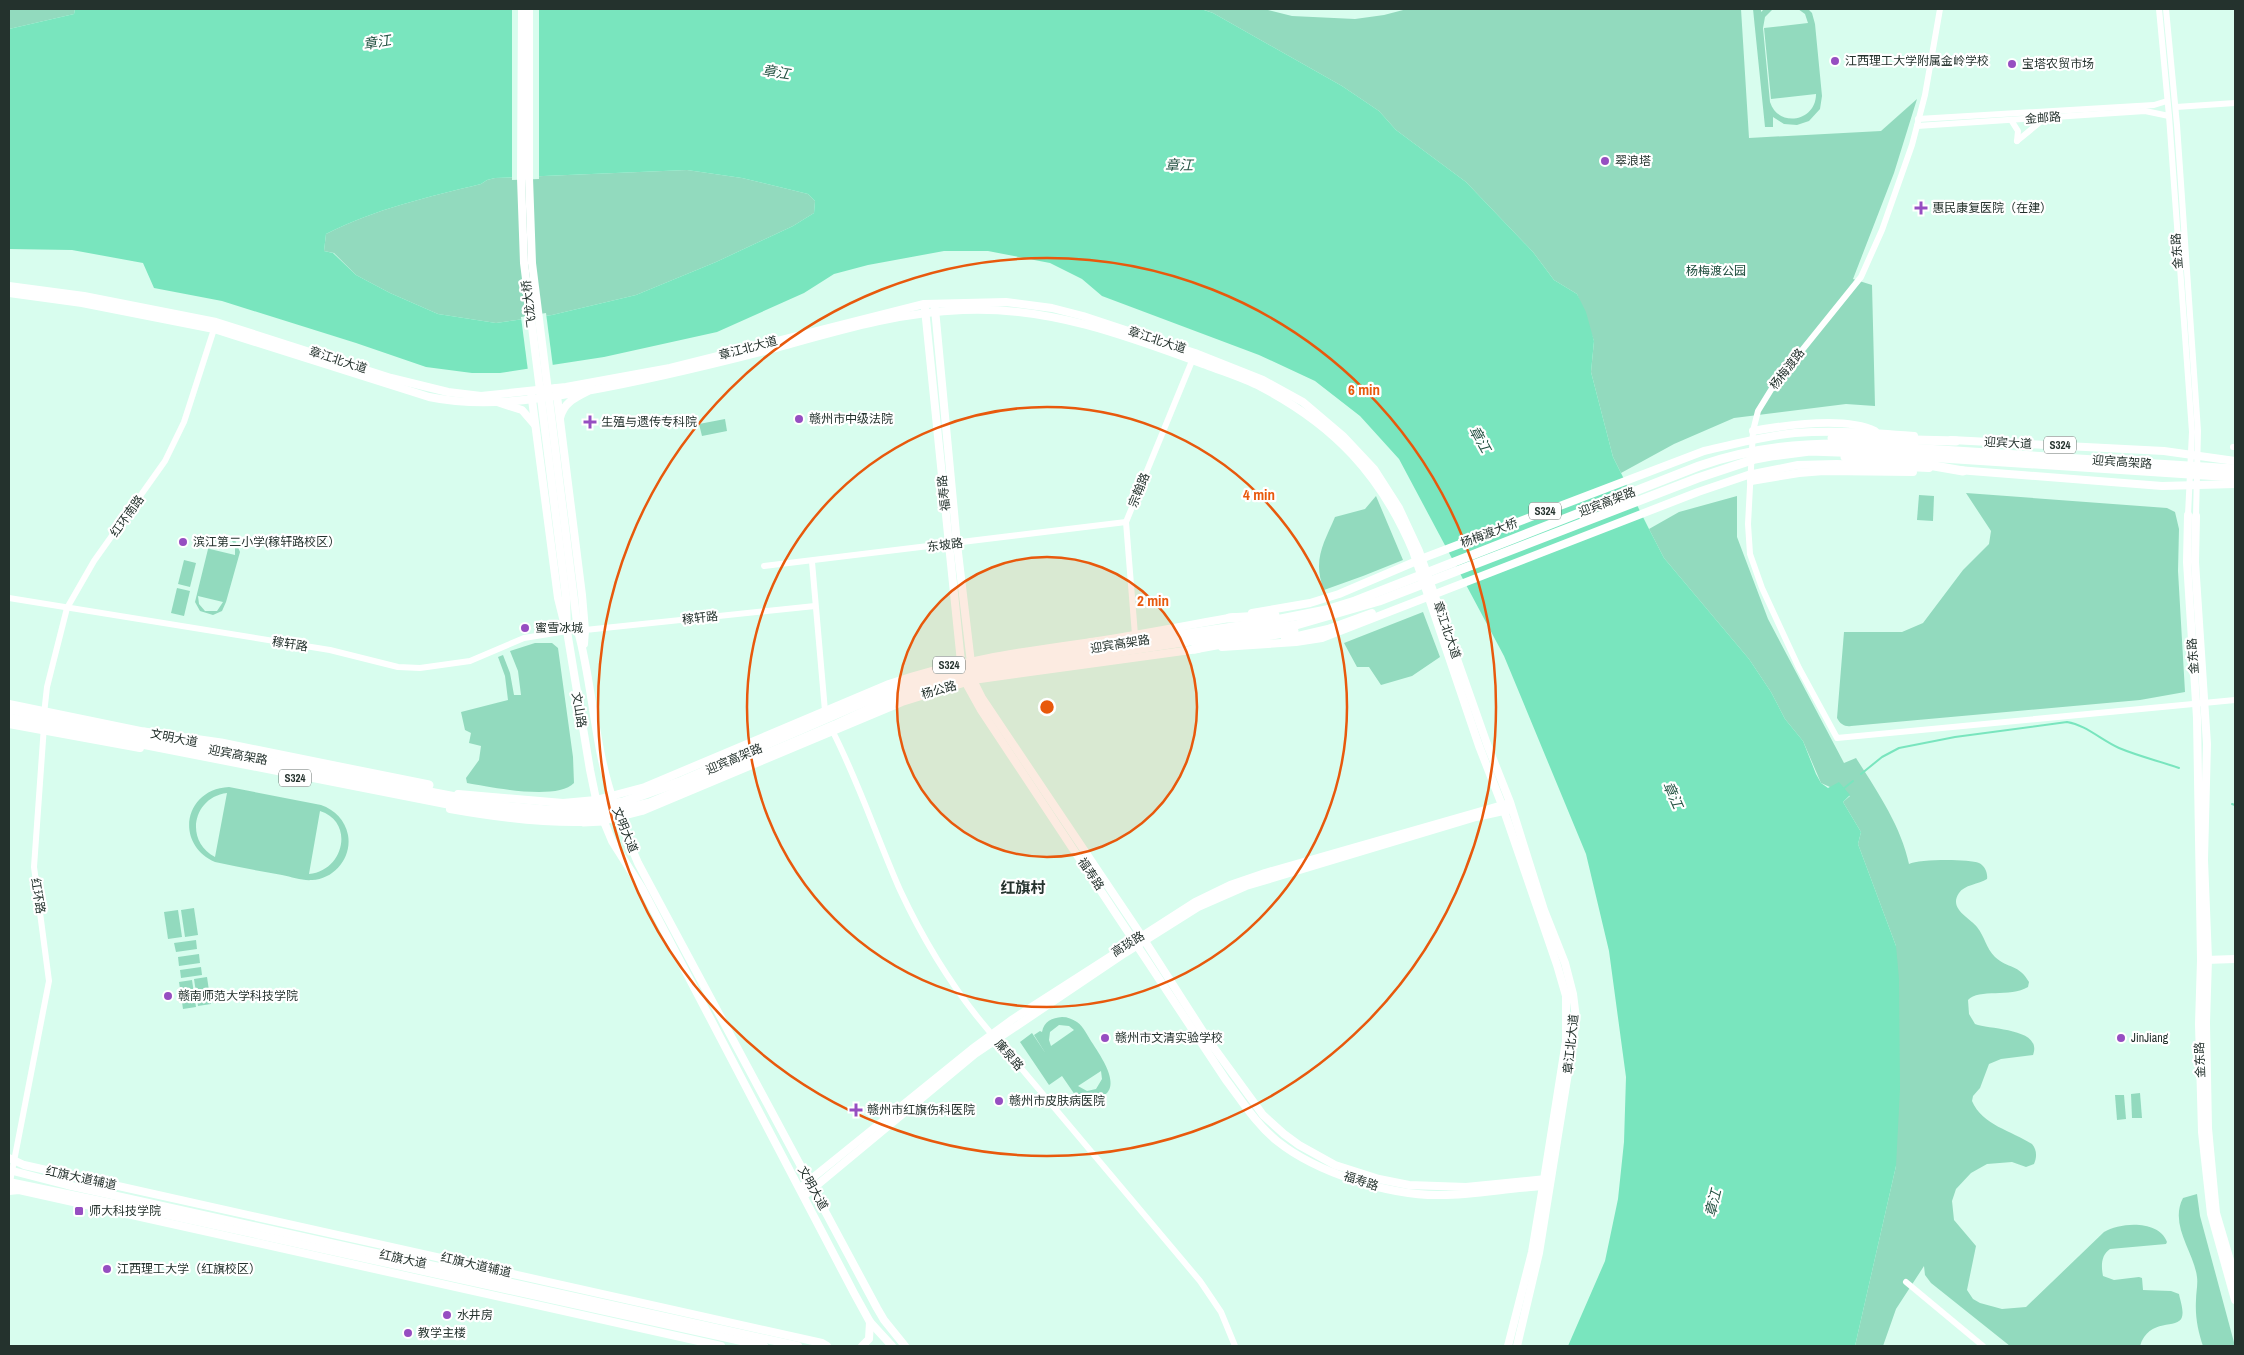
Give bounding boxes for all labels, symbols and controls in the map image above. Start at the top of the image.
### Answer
water label: 章江 [362,31,394,53]
place label: 江西理工大学附属金岭学校 [1845,53,1989,69]
marker: 江西理工大学附属金岭学校 [1829,55,1841,67]
place label: 宝塔农贸市场 [2022,56,2094,72]
marker: 宝塔农贸市场 [2006,58,2018,70]
water label: 章江 [761,61,793,83]
street label: 金邮路 [2024,109,2062,127]
place label: 翠浪塔 [1615,153,1651,169]
marker: 翠浪塔 [1599,155,1611,167]
water label: 章江 [1165,156,1195,174]
place label: 惠民康复医院（在建） [1932,200,2052,216]
marker: 惠民康复医院（在建） [1914,201,1928,215]
street label: 金东路 [2168,232,2186,270]
park label: 杨梅渡公园 [1686,263,1746,279]
street label: 飞龙大桥 [518,279,540,329]
street label: 章江北大道 [1126,323,1188,357]
street label: 章江北大道 [717,333,779,363]
street label: 章江北大道 [307,343,369,377]
street label: 杨梅渡路 [1766,345,1808,393]
text: 6 min [1348,379,1380,400]
place label: 赣州市中级法院 [809,411,893,427]
marker: 赣州市中级法院 [793,413,805,425]
place label: 生殖与遗传专科院 [601,414,697,430]
marker: 生殖与遗传专科院 [583,415,597,429]
water label: 章江 [1465,422,1496,457]
street label: 迎宾大道 [1984,434,2032,452]
road number: S324 [2044,436,2076,454]
street label: 迎宾高架路 [2092,452,2152,472]
street label: 宗翰路 [1125,470,1153,510]
street label: 福寿路 [934,474,954,512]
text: 4 min [1243,484,1275,505]
street label: 迎宾高架路 [1576,484,1638,520]
street label: 红环南路 [106,492,148,540]
road number: S324 [1529,502,1561,520]
street label: 杨梅渡大桥 [1458,515,1520,551]
place label: 滨江第二小学(稼轩路校区） [193,534,340,550]
street label: 东坡路 [926,535,964,555]
marker: 滨江第二小学(稼轩路校区） [177,536,189,548]
text: 2 min [1137,590,1169,611]
street label: 章江北大道 [1430,599,1464,661]
street label: 稼轩路 [681,608,719,628]
place label: 蜜雪冰城 [535,620,583,636]
marker: 蜜雪冰城 [519,622,531,634]
street label: 迎宾高架路 [1089,631,1151,657]
street label: 稼轩路 [271,633,309,655]
street label: 金东路 [2184,637,2202,675]
road number: S324 [933,656,965,674]
street label: 杨公路 [919,677,959,703]
street label: 文山路 [568,691,590,729]
centre of rings [1038,698,1056,716]
street label: 文明大道 [149,726,199,750]
street label: 迎宾高架路 [703,740,765,778]
street label: 迎宾高架路 [207,741,269,769]
road number: S324 [279,770,311,786]
water label: 章江 [1659,779,1688,813]
street label: 文明大道 [609,805,641,855]
street label: 福寿路 [1074,855,1108,893]
street label: 红环路 [27,877,49,915]
district label: 红旗村 [1000,877,1046,898]
street label: 高琰路 [1108,928,1148,960]
place label: 赣南师范大学科技学院 [178,988,298,1004]
marker: 赣南师范大学科技学院 [162,990,174,1002]
street label: 章江北大道 [1560,1013,1582,1075]
place label: 赣州市文清实验学校 [1115,1030,1223,1046]
place label: JinJiang [2131,1030,2169,1046]
marker: 赣州市文清实验学校 [1099,1032,1111,1044]
marker: JinJiang [2115,1032,2127,1044]
street label: 廉泉路 [991,1036,1027,1074]
street label: 金东路 [2191,1042,2209,1078]
place label: 赣州市皮肤病医院 [1009,1093,1105,1109]
marker: 赣州市皮肤病医院 [993,1095,1005,1107]
place label: 赣州市红旗伤科医院 [867,1102,975,1118]
marker: 赣州市红旗伤科医院 [849,1103,863,1117]
street label: 红旗大道辅道 [44,1163,118,1193]
street label: 文明大道 [794,1163,832,1213]
street label: 福寿路 [1341,1168,1381,1194]
water label: 章江 [1701,1185,1726,1219]
place label: 师大科技学院 [89,1203,161,1219]
marker: 师大科技学院 [73,1205,85,1217]
street label: 红旗大道 [378,1246,428,1272]
street label: 红旗大道辅道 [439,1249,513,1281]
place label: 江西理工大学（红旗校区） [117,1261,261,1277]
marker: 江西理工大学（红旗校区） [101,1263,113,1275]
place label: 水井房 [457,1307,493,1323]
marker: 水井房 [441,1309,453,1321]
place label: 教学主楼 [418,1325,466,1341]
marker: 教学主楼 [402,1327,414,1339]

